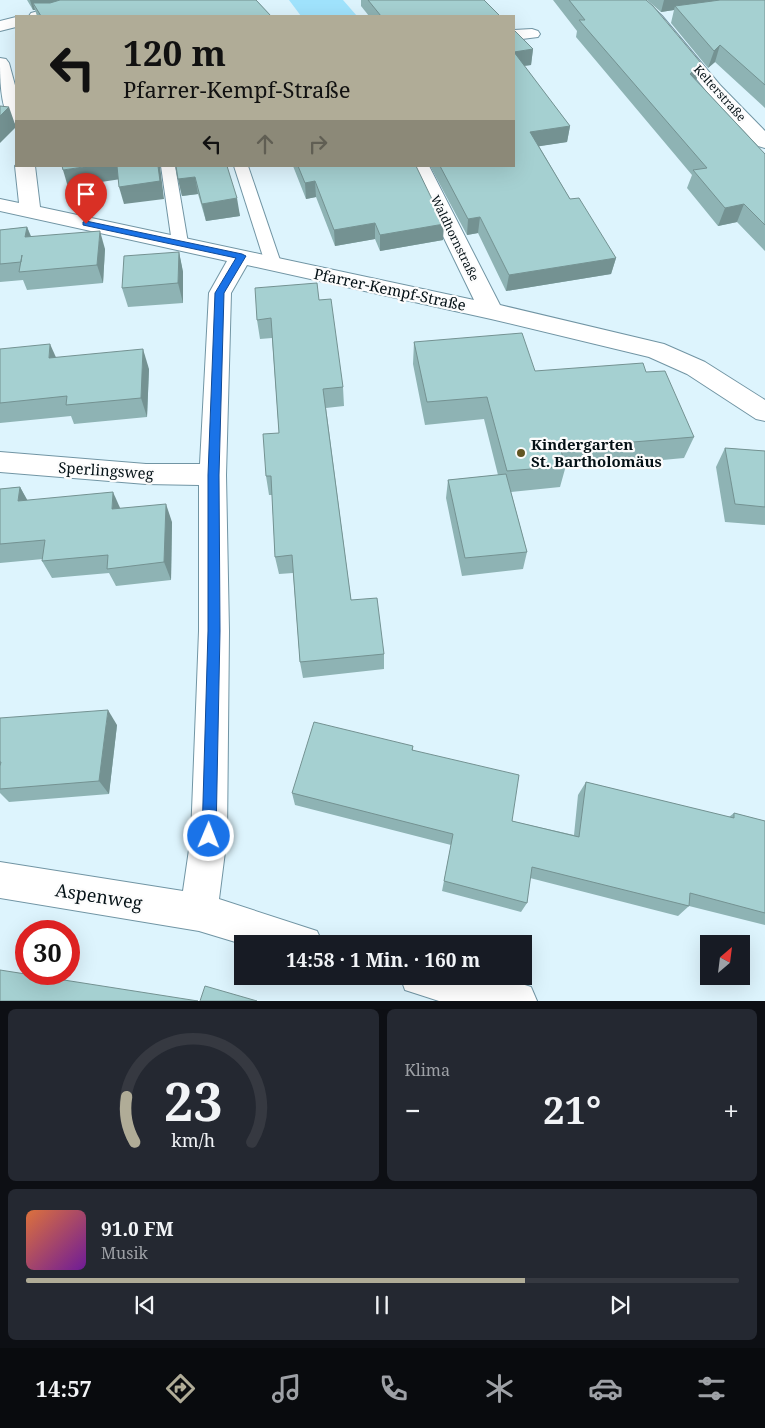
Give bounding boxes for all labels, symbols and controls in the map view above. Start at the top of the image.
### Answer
text: 120 m [123,29,226,76]
icon: left [40,35,105,100]
street label: Kelterstraße [690,61,750,125]
text: Pfarrer-Kempf-Straße [123,74,350,104]
icon: left [198,130,226,158]
icon: ahead [251,130,279,158]
icon: right [304,130,332,158]
pin [65,173,107,224]
icon: arrive [72,180,100,208]
street label: Waldhornstraße [427,192,483,284]
street label: Pfarrer-Kempf-Straße [312,263,468,315]
place label: Kindergarten St. Bartholomäus [531,434,662,471]
marker: Kindergarten St. Bartholomäus [515,447,527,459]
street label: Sperlingsweg [58,457,154,483]
position arrow [182,809,234,861]
street label: Aspenweg [54,877,145,915]
speed limit sign: 30 [15,920,80,985]
north arrow [700,935,750,985]
map controls [700,935,750,985]
text: 14:58 · 1 Min. · 160 m [286,947,480,973]
text: Klima [405,1059,450,1081]
text: 23 [164,1065,223,1136]
text: 21° [543,1083,601,1135]
text: − [405,1091,421,1129]
text: + [723,1091,739,1129]
text: km/h [171,1128,215,1152]
text: 91.0 FM [101,1216,174,1242]
text: Musik [101,1242,148,1264]
icon: previous [131,1291,159,1319]
icon: pause [368,1291,396,1319]
icon: next [606,1291,634,1319]
icon: directions [163,1371,198,1406]
icon: music [269,1371,304,1406]
icon: phone [376,1371,411,1406]
icon: climate [482,1371,517,1406]
icon: car [588,1371,623,1406]
icon: filters [694,1371,729,1406]
text: 14:57 [36,1373,92,1403]

